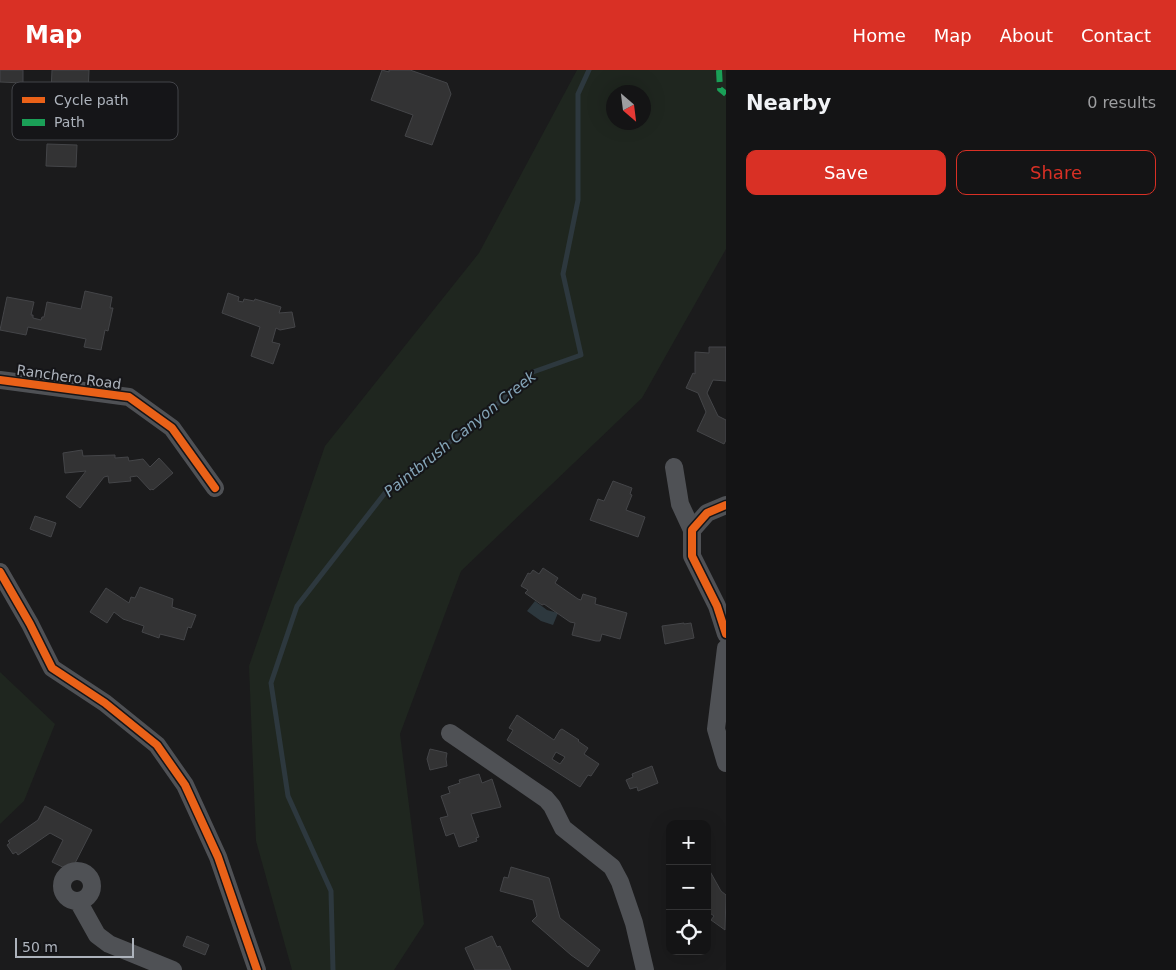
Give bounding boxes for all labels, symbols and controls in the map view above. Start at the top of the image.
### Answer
text: Map [25,21,82,49]
text: Home [853,25,906,46]
text: Map [934,25,972,46]
text: About [1000,25,1053,46]
text: Contact [1081,25,1151,46]
legend [12,82,178,140]
north arrow [606,85,651,130]
text: Nearby [746,91,831,115]
text: Cycle path [54,92,129,108]
text: 0 results [1087,93,1156,112]
text: Path [54,114,85,130]
button: Save [746,150,946,195]
button: Share [956,150,1156,195]
street label: Ranchero Road [16,362,122,392]
water label: Paintbrush Canyon Creek [380,366,541,501]
map controls [666,820,711,955]
button: + [666,820,711,865]
button: − [666,865,711,910]
button: locate [666,910,711,955]
scale bar [15,935,134,958]
text: 50 m [22,939,58,955]

